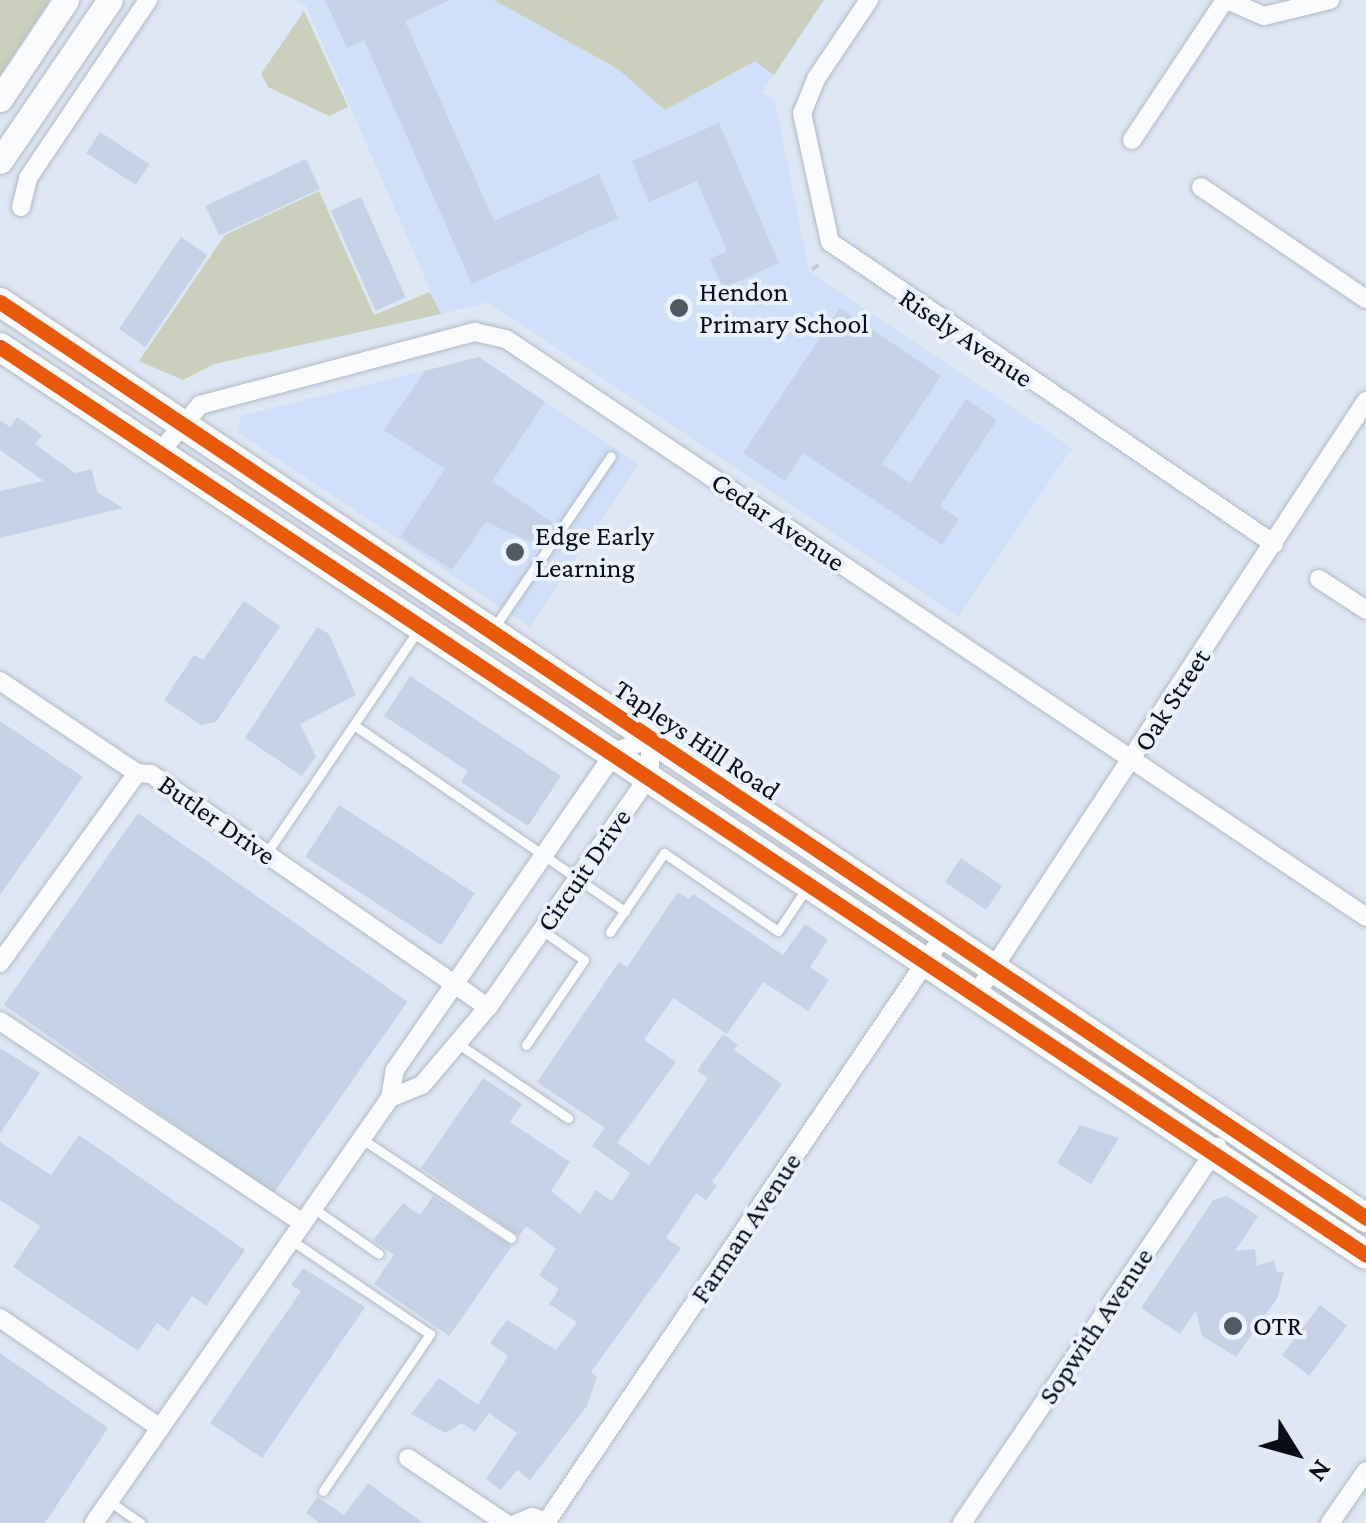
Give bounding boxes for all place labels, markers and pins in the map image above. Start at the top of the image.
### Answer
place label: Hendon Primary School [699,275,869,341]
marker: Hendon Primary School [668,297,690,319]
place label: Edge Early Learning [535,519,654,585]
marker: Edge Early Learning [504,541,526,563]
place label: OTR [1253,1309,1302,1343]
marker: OTR [1222,1315,1244,1337]

